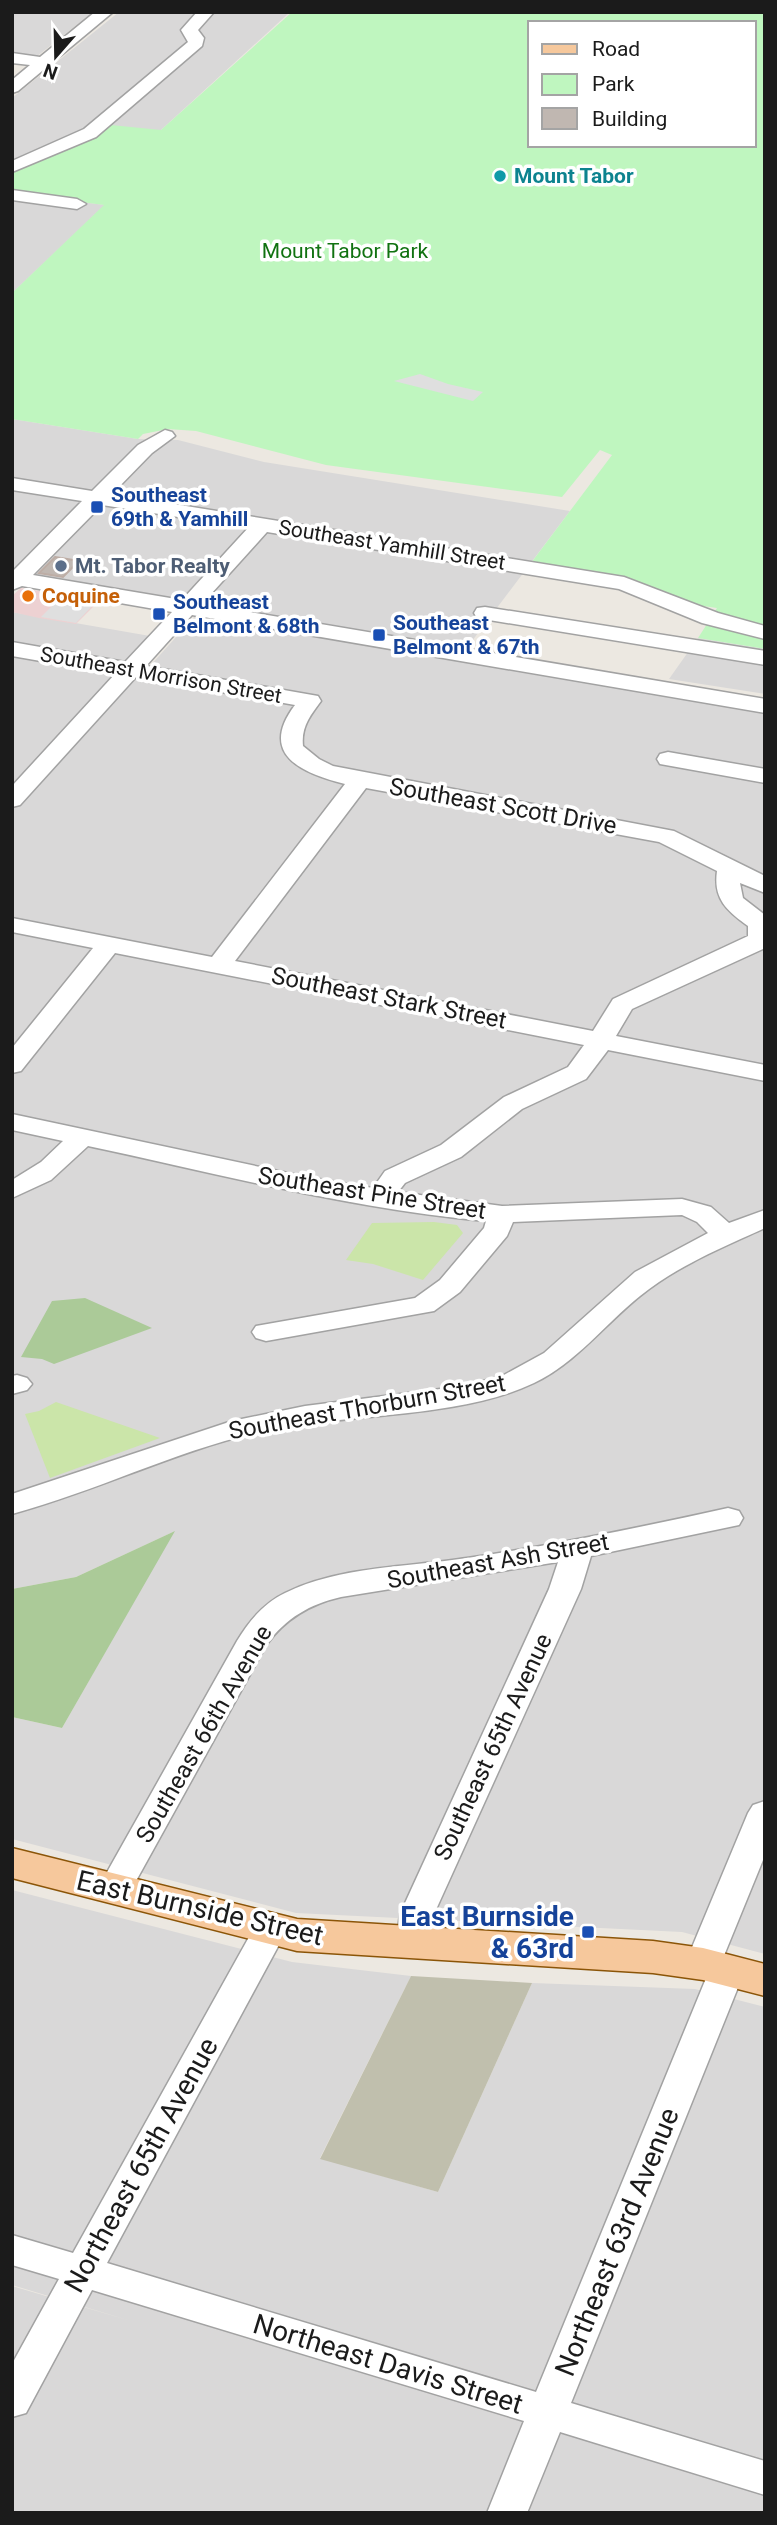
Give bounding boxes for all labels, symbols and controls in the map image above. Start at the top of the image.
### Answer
north arrow [21,21,91,91]
legend [528,21,756,147]
text: Road [592,37,640,61]
text: N [40,58,61,85]
text: Park [592,72,635,96]
text: Building [592,107,667,131]
place label: Mount Tabor [514,164,634,188]
marker: Mount Tabor [492,168,508,184]
park label: Mount Tabor Park [262,239,429,263]
place label: Southeast 69th & Yamhill [111,483,248,531]
marker: Southeast 69th & Yamhill [89,499,105,515]
street label: Southeast Yamhill Street [277,515,507,575]
place label: Mt. Tabor Realty [75,554,230,578]
marker: Mt. Tabor Realty [53,558,69,574]
place label: Coquine [42,584,120,608]
marker: Coquine [20,588,36,604]
place label: Southeast Belmont & 68th [173,590,319,638]
marker: Southeast Belmont & 68th [151,606,167,622]
place label: Southeast Belmont & 67th [393,611,539,659]
marker: Southeast Belmont & 67th [371,627,387,643]
street label: Southeast Morrison Street [38,642,284,708]
street label: Southeast Scott Drive [387,772,619,840]
street label: Southeast Stark Street [269,961,509,1035]
street label: Southeast Pine Street [256,1161,488,1225]
street label: Southeast Thorburn Street [226,1369,508,1445]
street label: Southeast Ash Street [385,1528,611,1594]
street label: Southeast 66th Avenue [130,1620,278,1848]
street label: Southeast 65th Avenue [428,1629,558,1865]
street label: East Burnside Street [73,1864,327,1952]
place label: East Burnside & 63rd [400,1900,574,1965]
marker: East Burnside & 63rd [580,1924,596,1940]
street label: Northeast 65th Avenue [57,2032,225,2298]
street label: Northeast 63rd Avenue [548,2103,686,2381]
street label: Northeast Davis Street [249,2307,527,2421]

